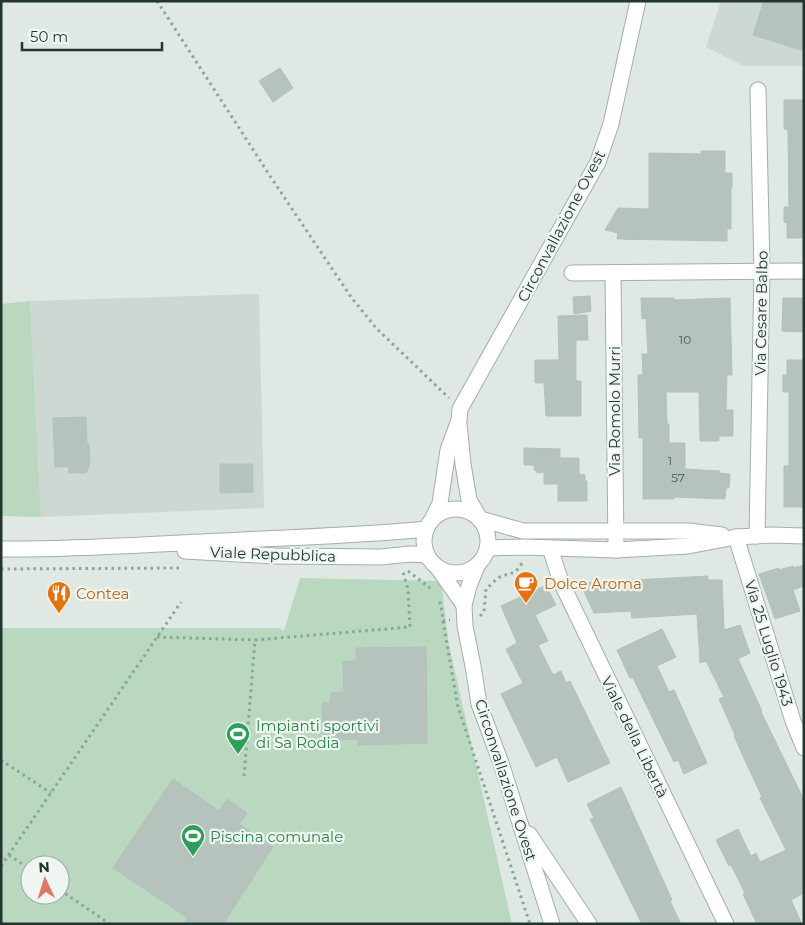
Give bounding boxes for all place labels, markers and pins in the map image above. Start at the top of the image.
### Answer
cafe icon: Dolce Aroma [513,570,539,604]
place label: Dolce Aroma [544,574,642,593]
restaurant icon: Contea [46,580,72,614]
place label: Contea [76,584,129,603]
place label: Impianti sportivi di Sa Rodia [256,716,379,752]
sports icon: Impianti sportivi di Sa Rodia [225,721,251,755]
sports icon: Piscina comunale [180,823,206,857]
place label: Piscina comunale [210,827,343,846]

